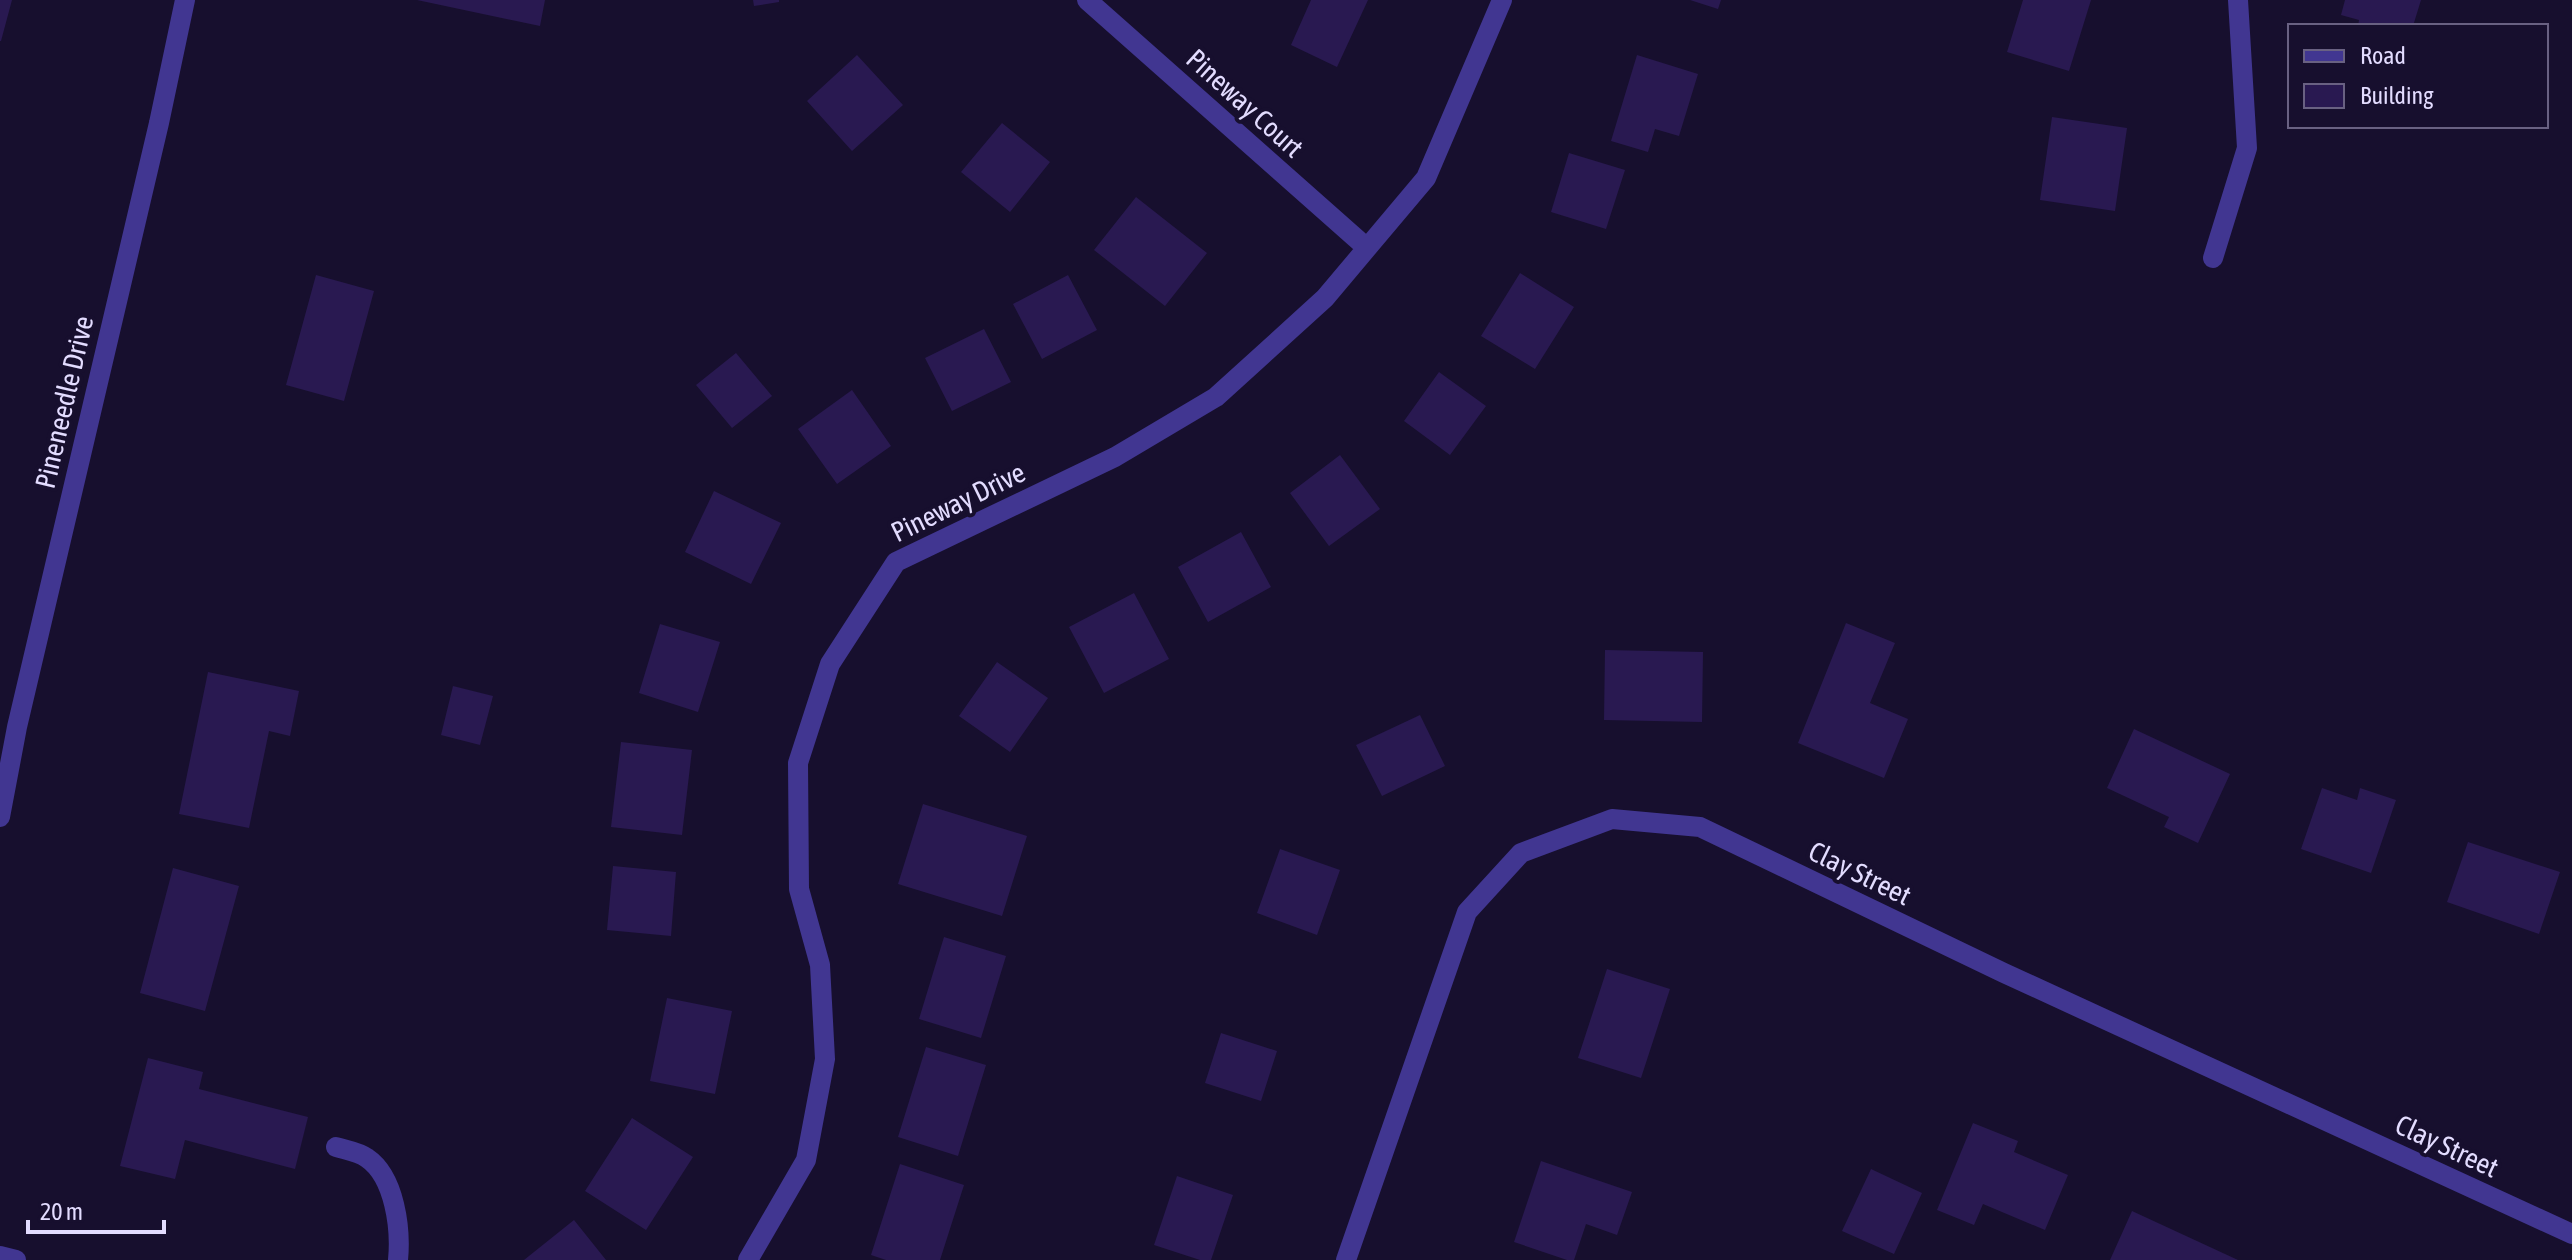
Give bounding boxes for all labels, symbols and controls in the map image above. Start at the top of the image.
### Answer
legend [2288,24,2548,128]
street label: Pineway Court [1180,42,1310,164]
text: Road [2360,42,2406,69]
text: Building [2360,82,2434,109]
street label: Pineneedle Drive [29,313,99,491]
street label: Pineway Drive [886,456,1030,548]
street label: Clay Street [1804,835,1916,911]
street label: Clay Street [2390,1108,2504,1184]
scale bar [28,1184,164,1234]
text: 20 m [40,1198,83,1225]

